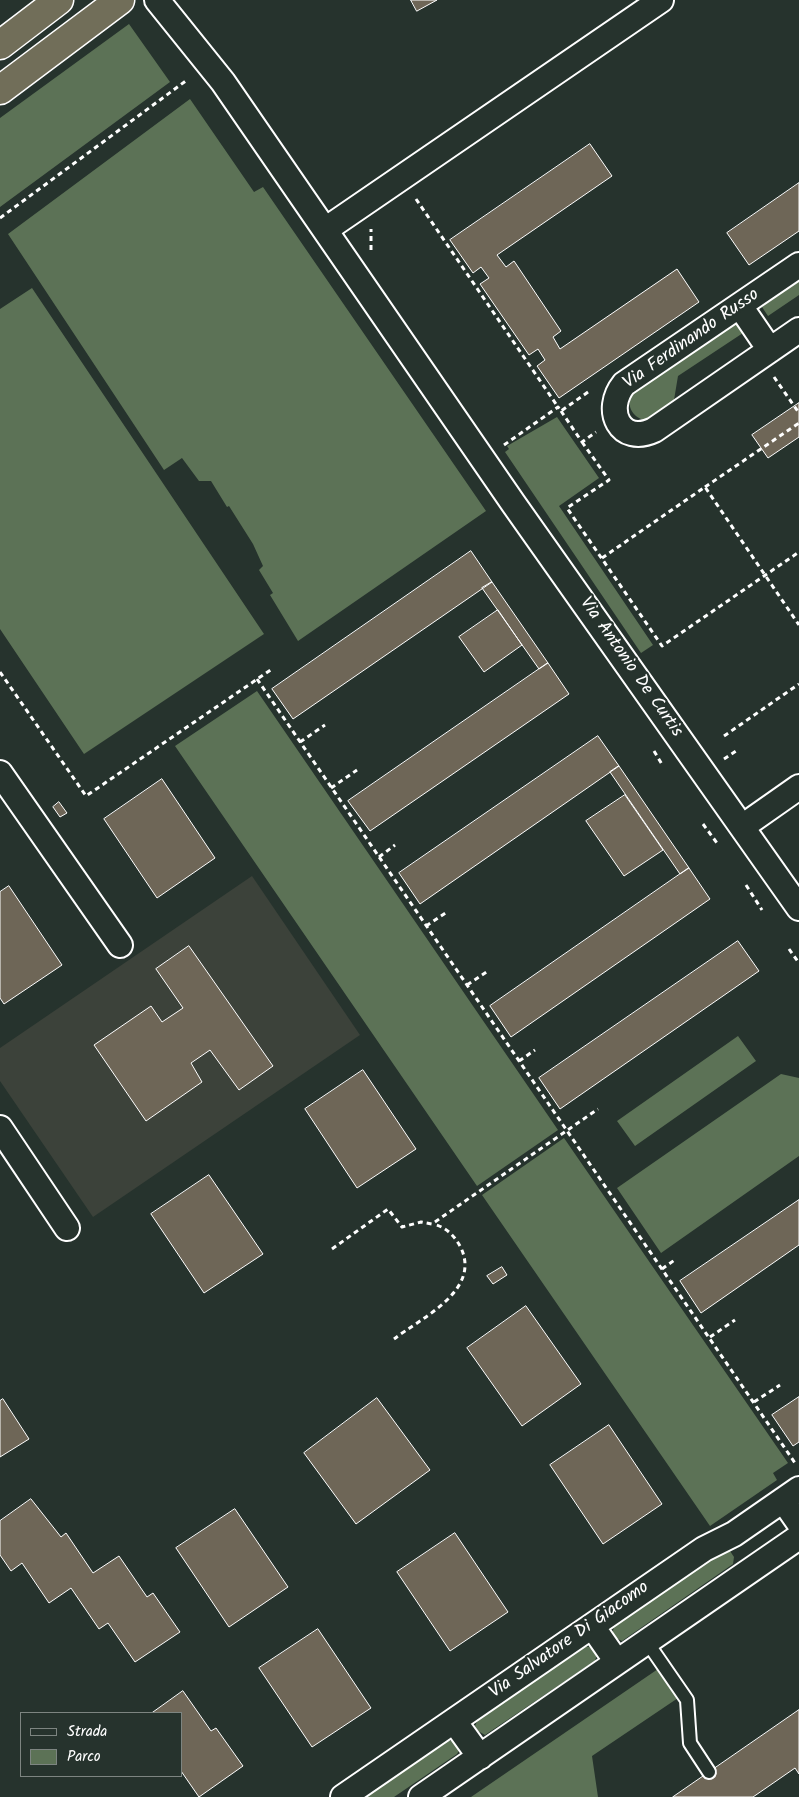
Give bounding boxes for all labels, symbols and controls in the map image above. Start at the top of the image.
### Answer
street label: Via Ferdinando Russo [620,285,764,395]
street label: Via Antonio De Curtis [574,594,686,742]
street label: Via Salvatore Di Giacomo [486,1578,654,1704]
legend [20,1712,182,1777]
text: Strada [67,1720,107,1744]
text: Parco [67,1745,101,1769]

